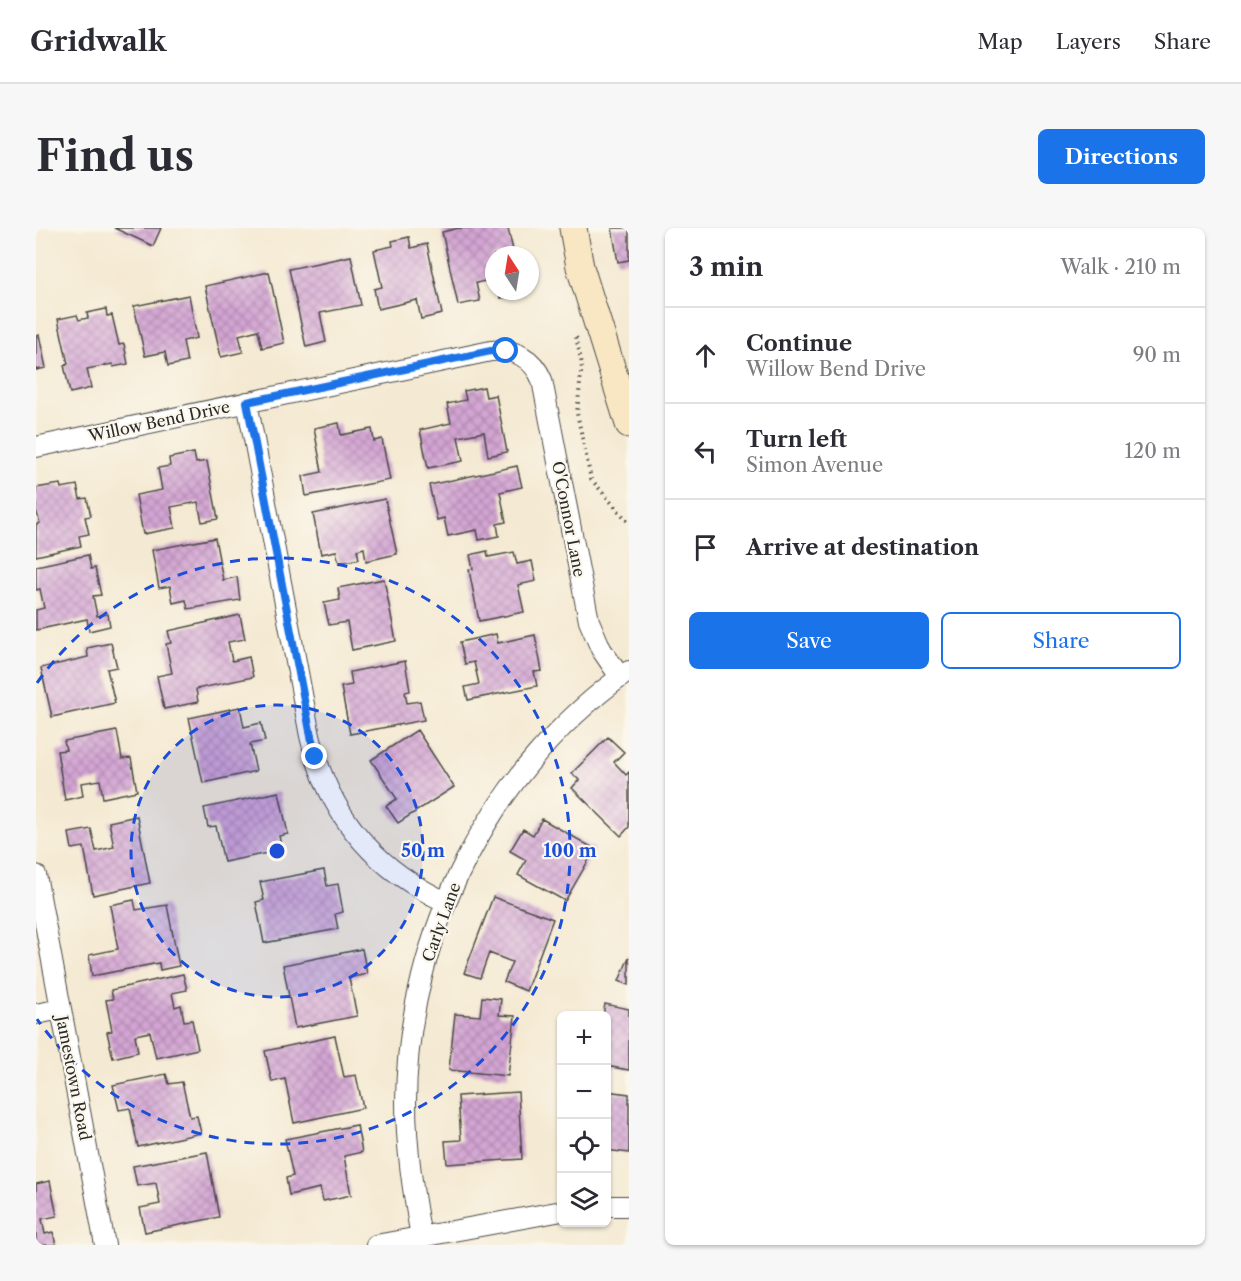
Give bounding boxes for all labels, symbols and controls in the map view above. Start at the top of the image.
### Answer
text: Gridwalk [30,24,166,58]
text: Map [978,29,1023,54]
text: Layers [1056,29,1121,54]
text: Share [1154,29,1211,54]
button: Directions [1038,129,1205,184]
text: Find us [36,130,194,182]
north arrow [485,246,539,300]
text: 3 min [689,251,763,283]
text: Walk · 210 m [1060,255,1181,279]
text: Continue [746,330,852,357]
route start [492,337,518,363]
icon: ahead [689,339,722,372]
text: 90 m [1133,343,1181,367]
text: Willow Bend Drive [746,357,926,381]
street label: Willow Bend Drive [86,396,232,446]
text: Turn left [746,426,847,453]
icon: left [689,435,722,468]
text: 120 m [1124,439,1181,463]
text: Simon Avenue [746,453,883,477]
street label: O'Connor Lane [548,460,590,579]
icon: arrive [689,531,722,564]
text: Arrive at destination [746,534,979,561]
button: Save [689,612,929,669]
button: Share [941,612,1181,669]
route end [301,743,327,769]
text: 50 m [401,840,445,862]
text: 100 m [543,840,597,862]
centre of rings [267,841,287,861]
street label: Carly Lane [417,880,465,964]
street label: Jamestown Road [52,1011,96,1142]
map controls [557,1011,611,1227]
button: + [557,1011,611,1065]
button: − [557,1065,611,1119]
button: locate [557,1119,611,1173]
button: layers [557,1173,611,1227]

